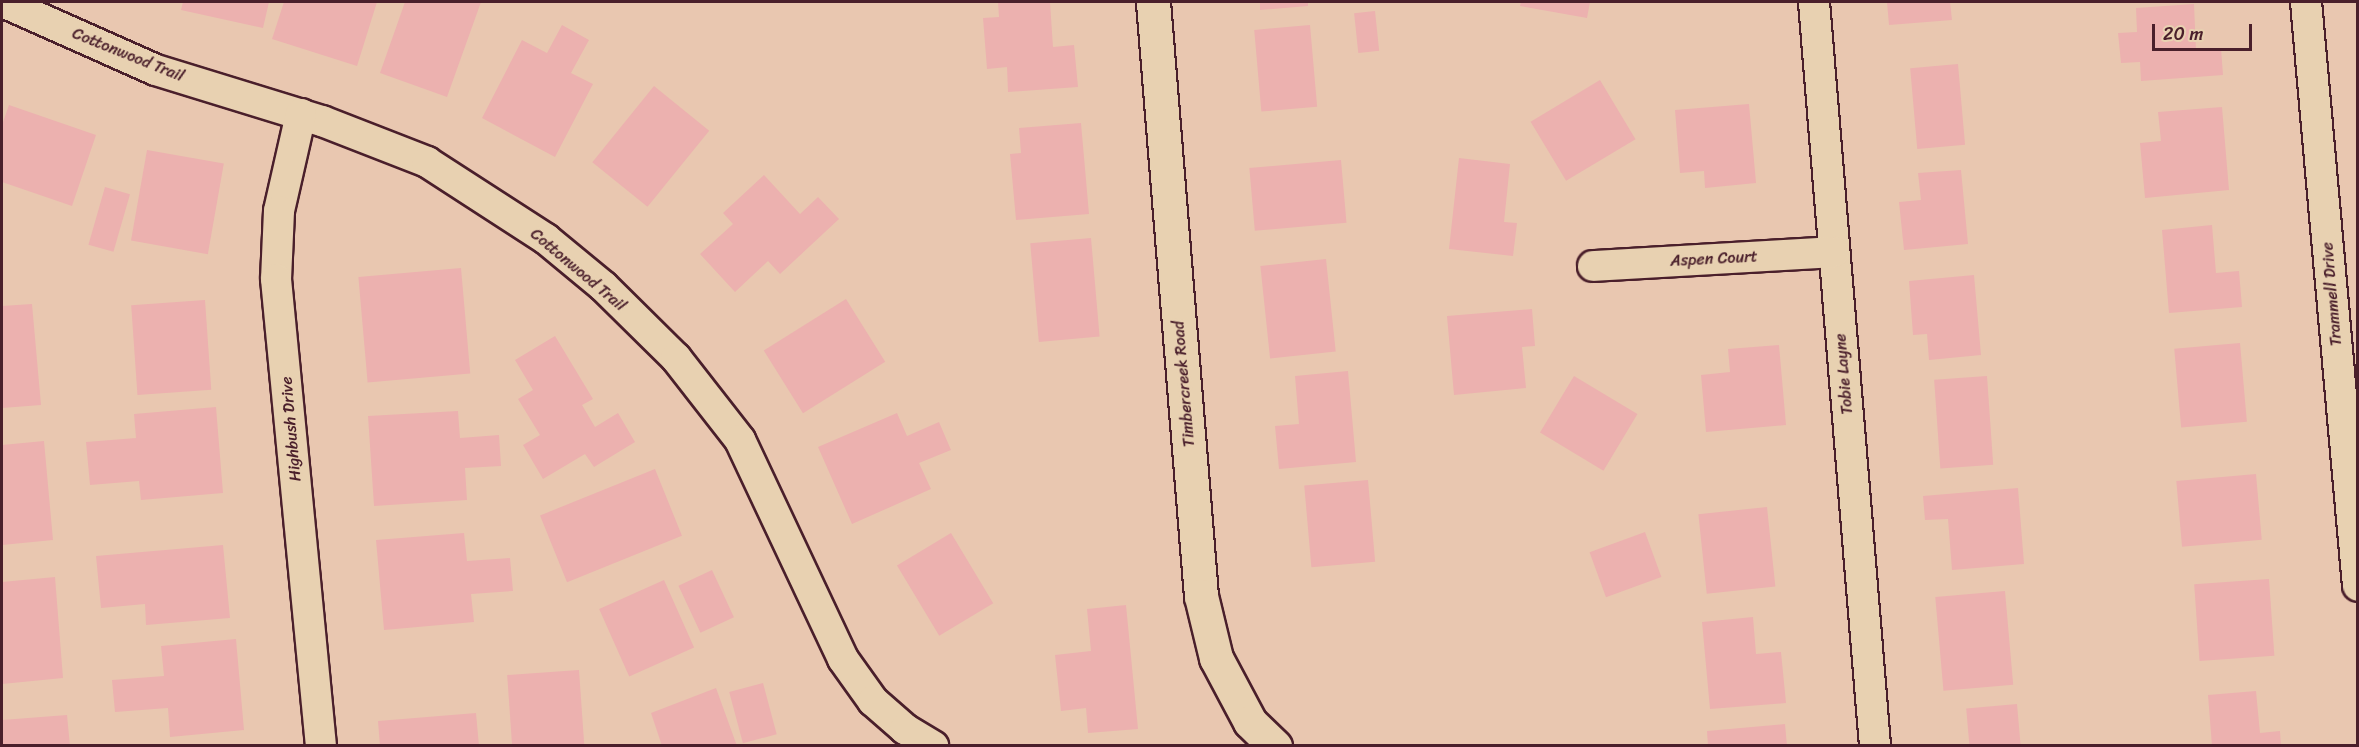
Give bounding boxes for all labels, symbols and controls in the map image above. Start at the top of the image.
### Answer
scale bar [2155,12,2256,50]
text: 20 m [2163,18,2203,50]
street label: Cottonwood Trail [69,24,187,86]
street label: Cottonwood Trail [526,224,630,316]
street label: Trammell Drive [2318,241,2346,347]
street label: Aspen Court [1670,247,1758,271]
street label: Timbercreek Road [1169,320,1199,448]
street label: Tobie Layne [1831,333,1857,415]
street label: Highbush Drive [277,376,305,482]

